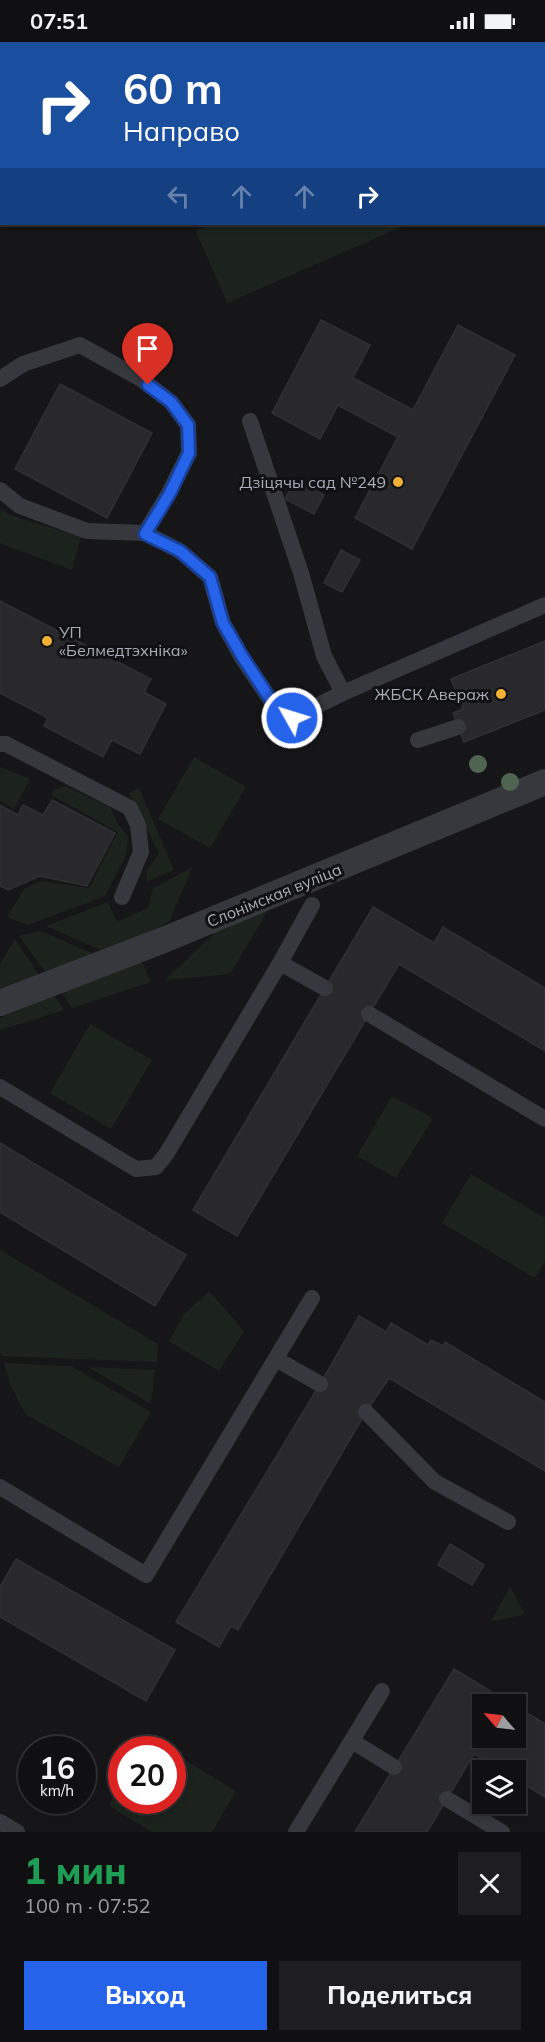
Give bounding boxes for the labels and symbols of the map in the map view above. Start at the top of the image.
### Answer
pin [122,323,173,385]
place label: Дзіцячы сад №249 [240,472,386,492]
marker: Дзіцячы сад №249 [391,475,405,489]
place label: УП «Белмедтэхніка» [58,622,188,660]
marker: УП «Белмедтэхніка» [40,634,54,648]
place label: ЖБСК Авераж [375,684,489,704]
position arrow [260,686,324,750]
marker: ЖБСК Авераж [494,687,508,701]
street label: Слонімская вуліца [204,859,344,931]
north arrow [472,1694,526,1748]
speed limit sign: 20 [108,1736,186,1814]

